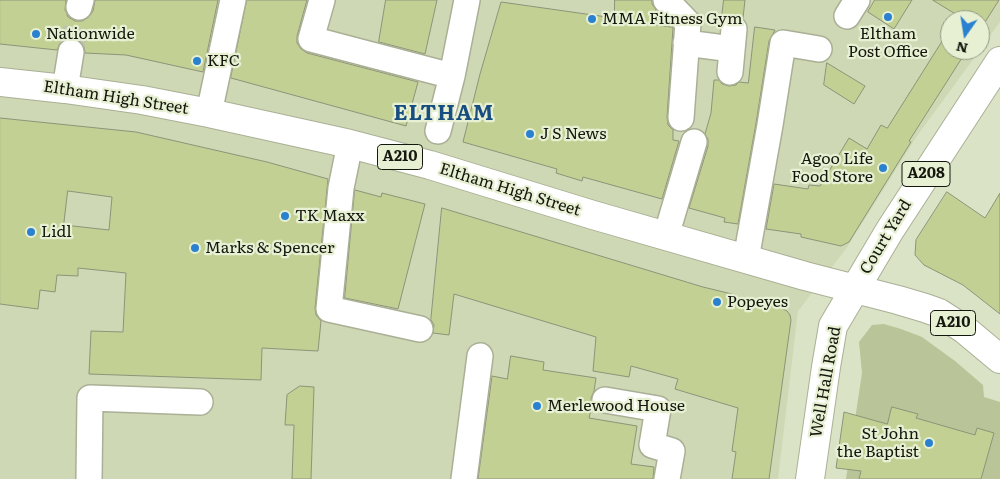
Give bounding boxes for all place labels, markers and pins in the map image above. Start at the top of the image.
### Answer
place label: MMA Fitness Gym [602,9,743,29]
marker: Eltham Post Office [882,11,894,23]
marker: MMA Fitness Gym [586,13,598,25]
place label: Nationwide [46,24,135,44]
place label: Eltham Post Office [848,24,928,62]
marker: Nationwide [30,28,42,40]
place label: KFC [207,51,240,71]
marker: KFC [191,55,203,67]
place label: J S News [540,124,606,144]
marker: J S News [524,128,536,140]
place label: Agoo Life Food Store [791,149,873,187]
marker: Agoo Life Food Store [877,162,889,174]
place label: TK Maxx [295,206,365,226]
marker: TK Maxx [279,210,291,222]
place label: Lidl [41,222,72,242]
marker: Lidl [25,226,37,238]
place label: Marks & Spencer [205,238,334,258]
marker: Marks & Spencer [189,242,201,254]
place label: Popeyes [727,292,788,312]
marker: Popeyes [711,296,723,308]
place label: Merlewood House [547,396,685,416]
marker: Merlewood House [531,400,543,412]
place label: St John the Baptist [837,424,919,462]
marker: St John the Baptist [923,437,935,449]

